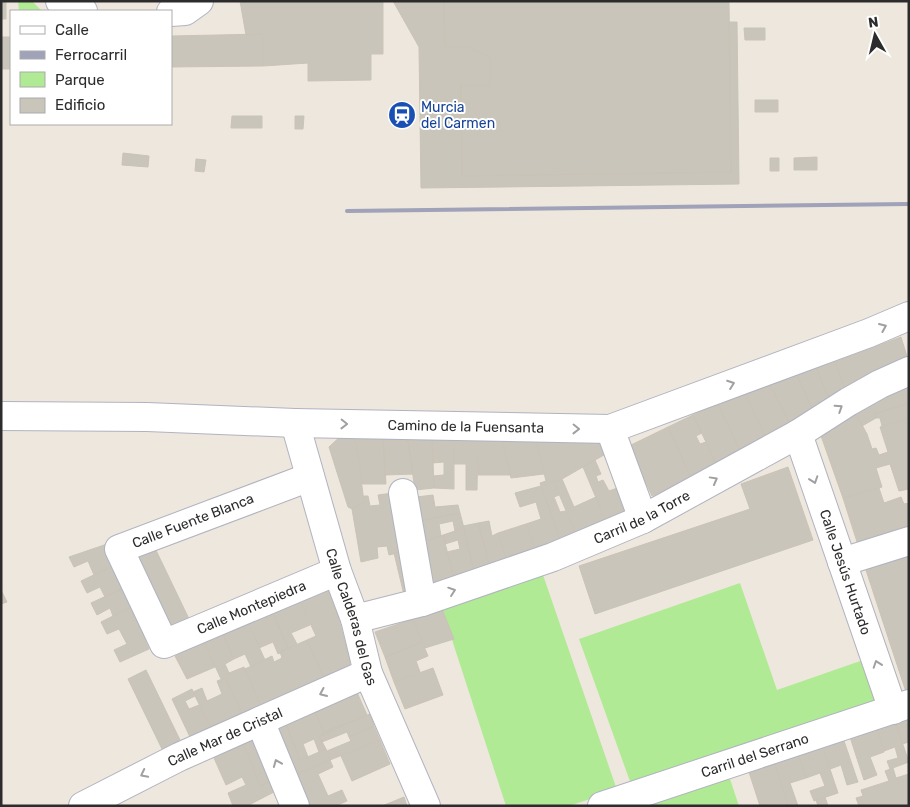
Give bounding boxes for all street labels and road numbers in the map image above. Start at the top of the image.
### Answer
street label: Camino de la Fuensanta [388,416,544,436]
street label: Carril de la Torre [591,486,693,547]
street label: Calle Fuente Blanca [130,490,256,552]
street label: Calle Jesús Hurtado [816,507,875,637]
street label: Calle Calderas del Gas [322,546,381,688]
street label: Calle Montepiedra [194,577,308,638]
street label: Calle Mar de Cristal [165,704,285,770]
street label: Carril del Serrano [699,729,811,781]

